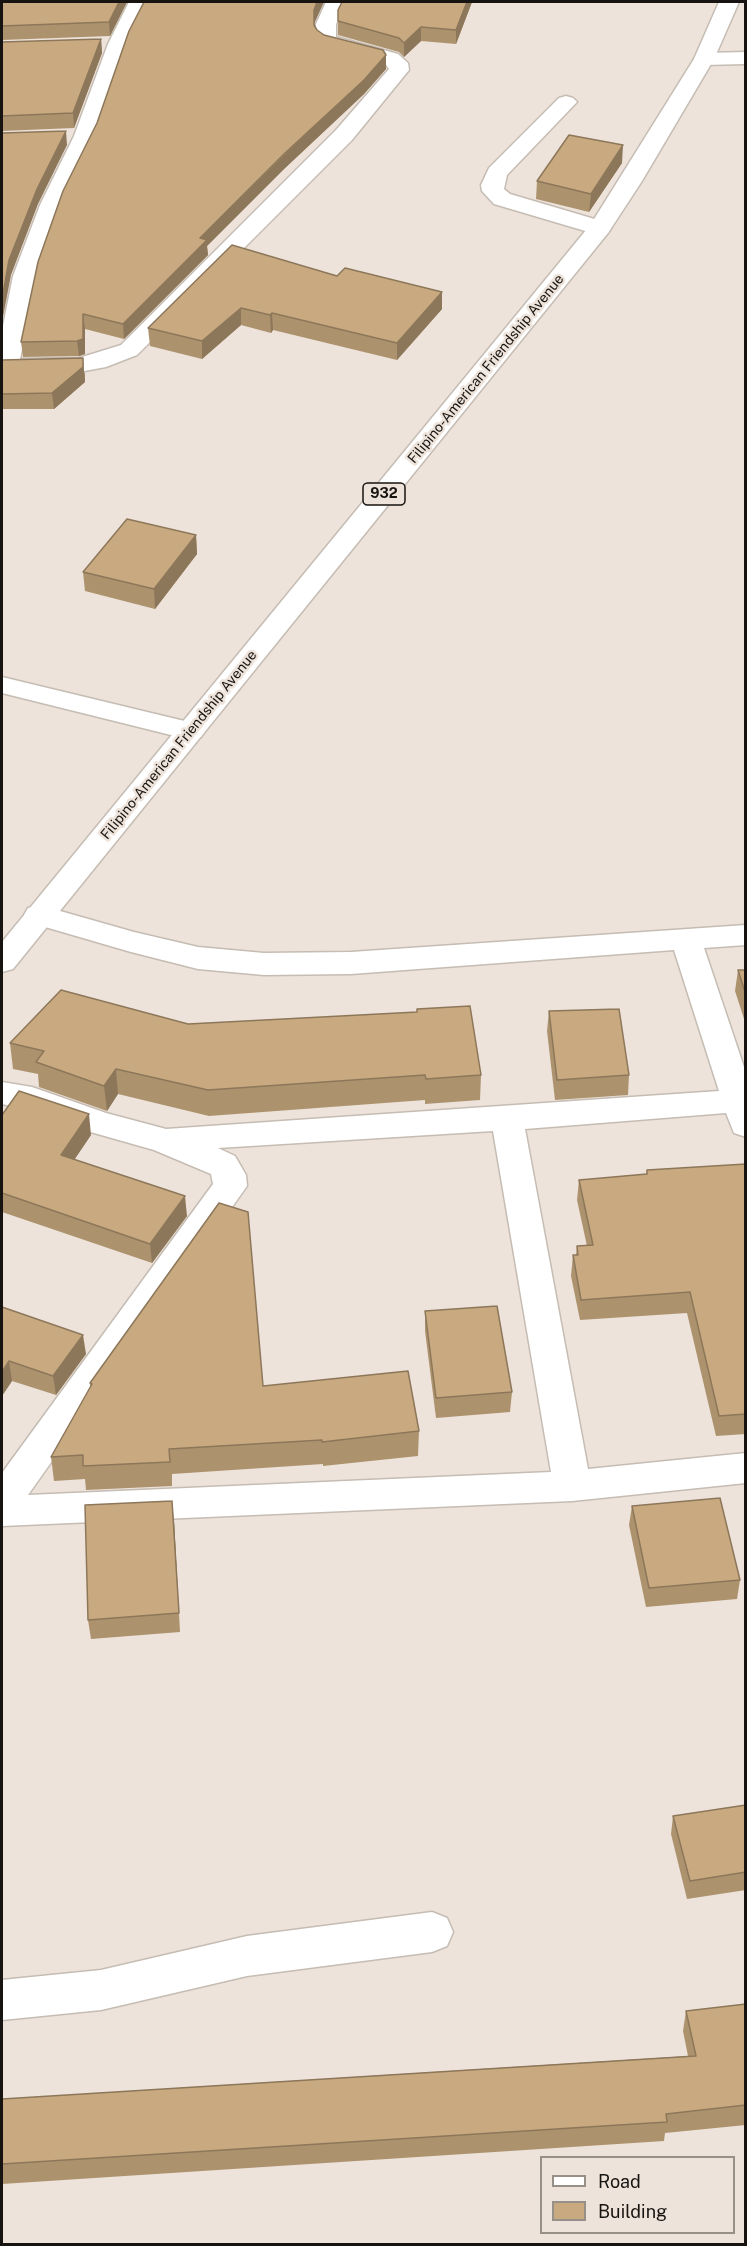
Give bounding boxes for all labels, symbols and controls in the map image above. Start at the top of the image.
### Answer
street label: Filipino-American Friendship Avenue [404,271,568,467]
road number: 932 [363,483,405,505]
street label: Filipino-American Friendship Avenue [97,647,261,843]
legend [540,2156,735,2234]
text: Road [598,2171,641,2192]
text: Building [598,2201,667,2222]

